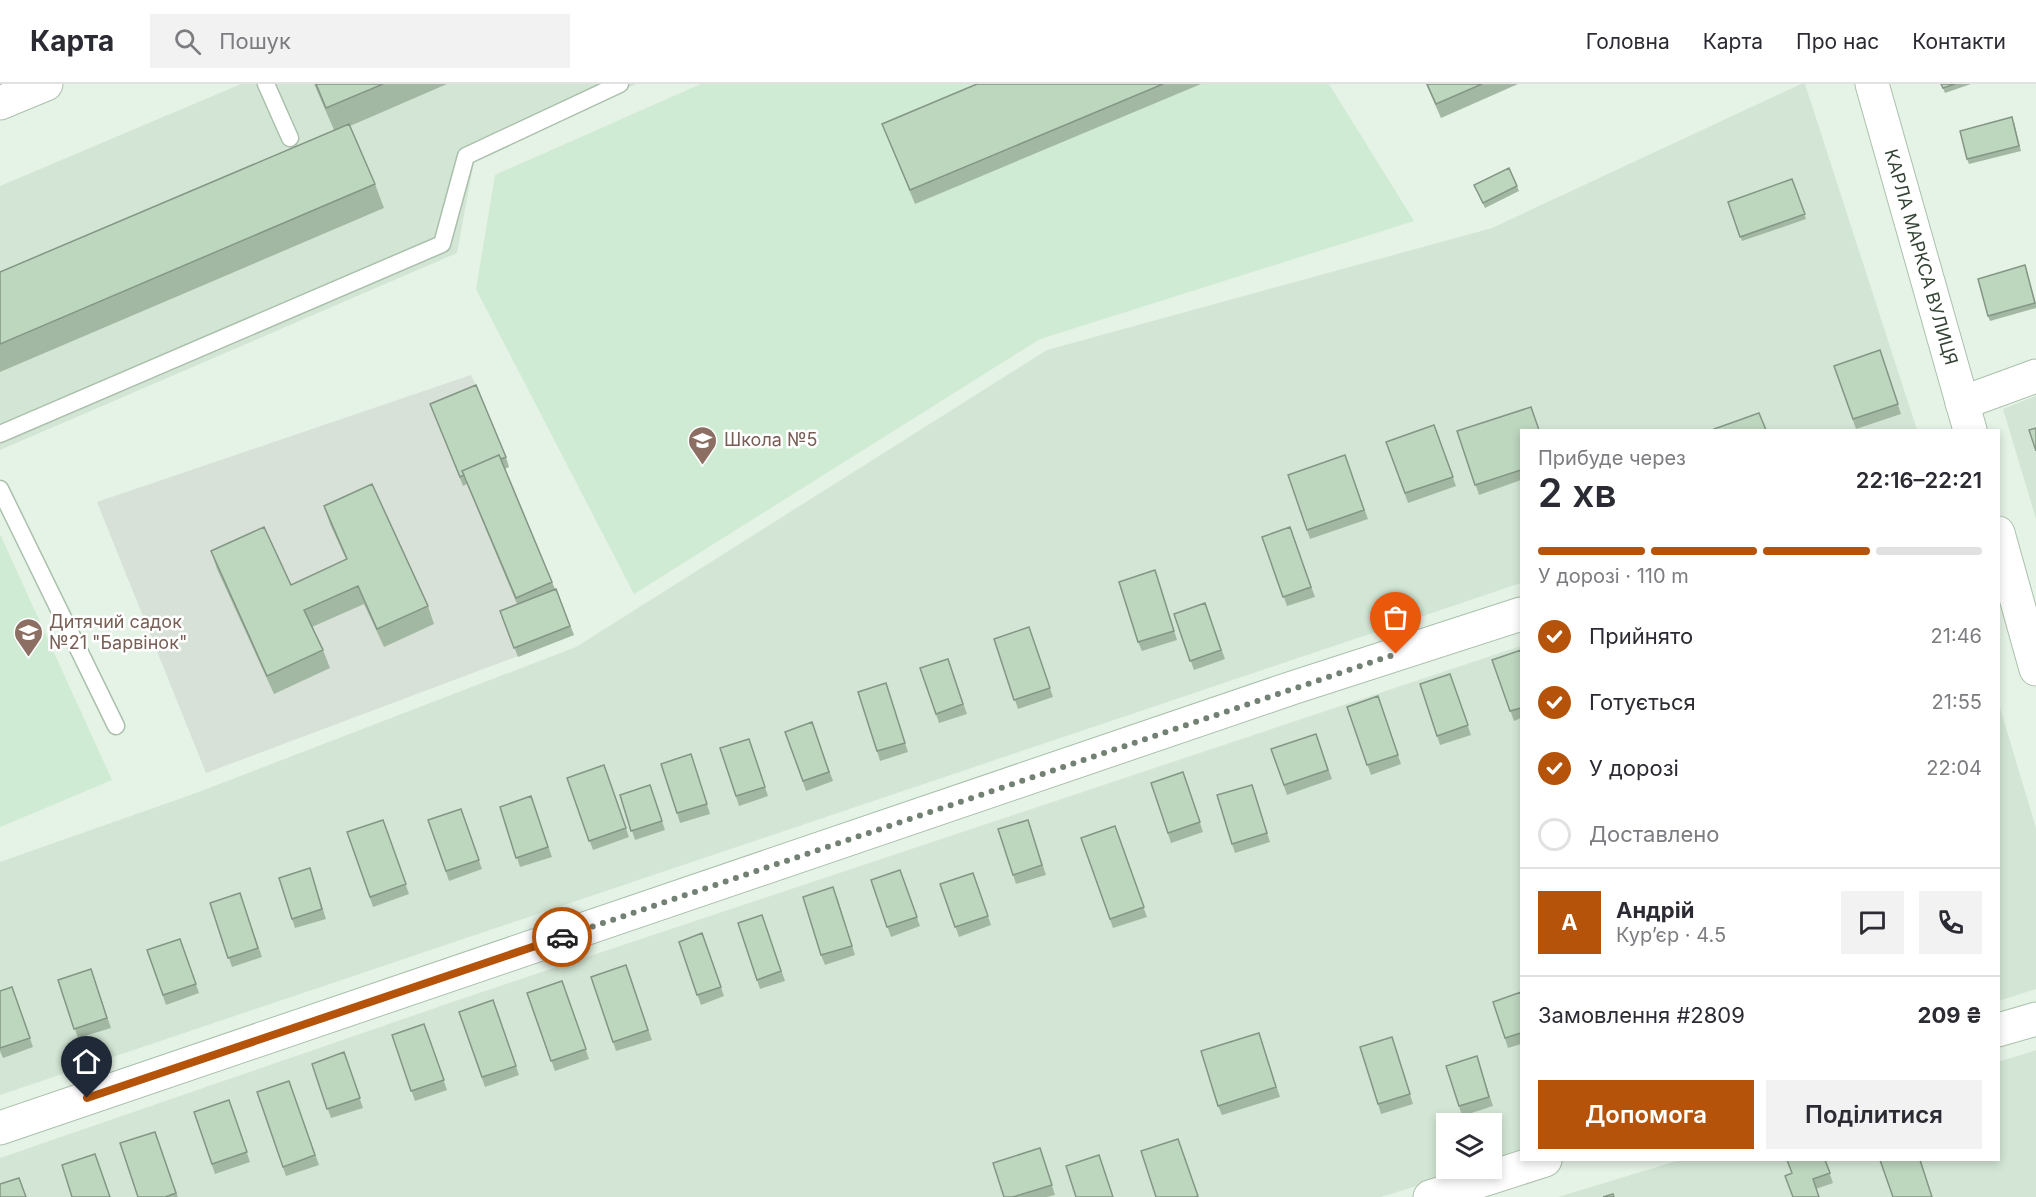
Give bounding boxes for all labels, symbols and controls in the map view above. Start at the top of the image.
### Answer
search box [150,14,570,68]
text: Карта [30,24,114,58]
icon: search [171,25,204,58]
text: Пошук [219,28,291,54]
text: Головна [1586,29,1670,54]
text: Карта [1703,29,1763,54]
text: Про нас [1796,29,1879,54]
text: Контакти [1912,29,2006,54]
street label: КАРЛА МАРКСА ВУЛИЦЯ [1881,147,1962,367]
school or university icon: Школа №5 [687,424,719,466]
place label: Школа №5 [724,429,818,450]
text: Прибуде через [1538,446,1686,470]
text: 22:16–22:21 [1856,467,1982,493]
text: 2 хв [1538,469,1617,516]
text: У дорозі · 110 m [1538,564,1689,588]
pin [1370,592,1421,654]
icon: bag [1379,601,1412,634]
place label: Дитячий садок №21 "Барвінок" [49,611,187,653]
school or university icon: Дитячий садок №21 "Барвінок" [12,616,44,658]
icon: check [1538,620,1571,653]
text: Прийнято [1589,623,1693,649]
text: 21:46 [1931,624,1982,648]
icon: check [1538,686,1571,719]
text: Готується [1589,689,1696,715]
text: 21:55 [1932,690,1982,714]
icon: check [1538,752,1571,785]
text: У дорозі [1589,755,1679,781]
text: 22:04 [1926,756,1982,780]
text: Доставлено [1589,821,1720,847]
button: chat [1841,891,1904,954]
button: phone [1919,891,1982,954]
text: Андрій [1616,897,1694,923]
courier [532,907,592,967]
text: А [1561,909,1578,935]
icon: car [546,921,579,954]
text: Кур’єр · 4.5 [1616,923,1726,947]
text: Замовлення #2809 [1538,1002,1745,1028]
text: 209 ₴ [1918,1002,1982,1028]
pin [61,1036,112,1098]
icon: home [70,1045,103,1078]
button: Допомога [1538,1080,1754,1149]
button: Поділитися [1766,1080,1982,1149]
map controls [1436,1113,1502,1179]
button: layers [1436,1113,1502,1179]

